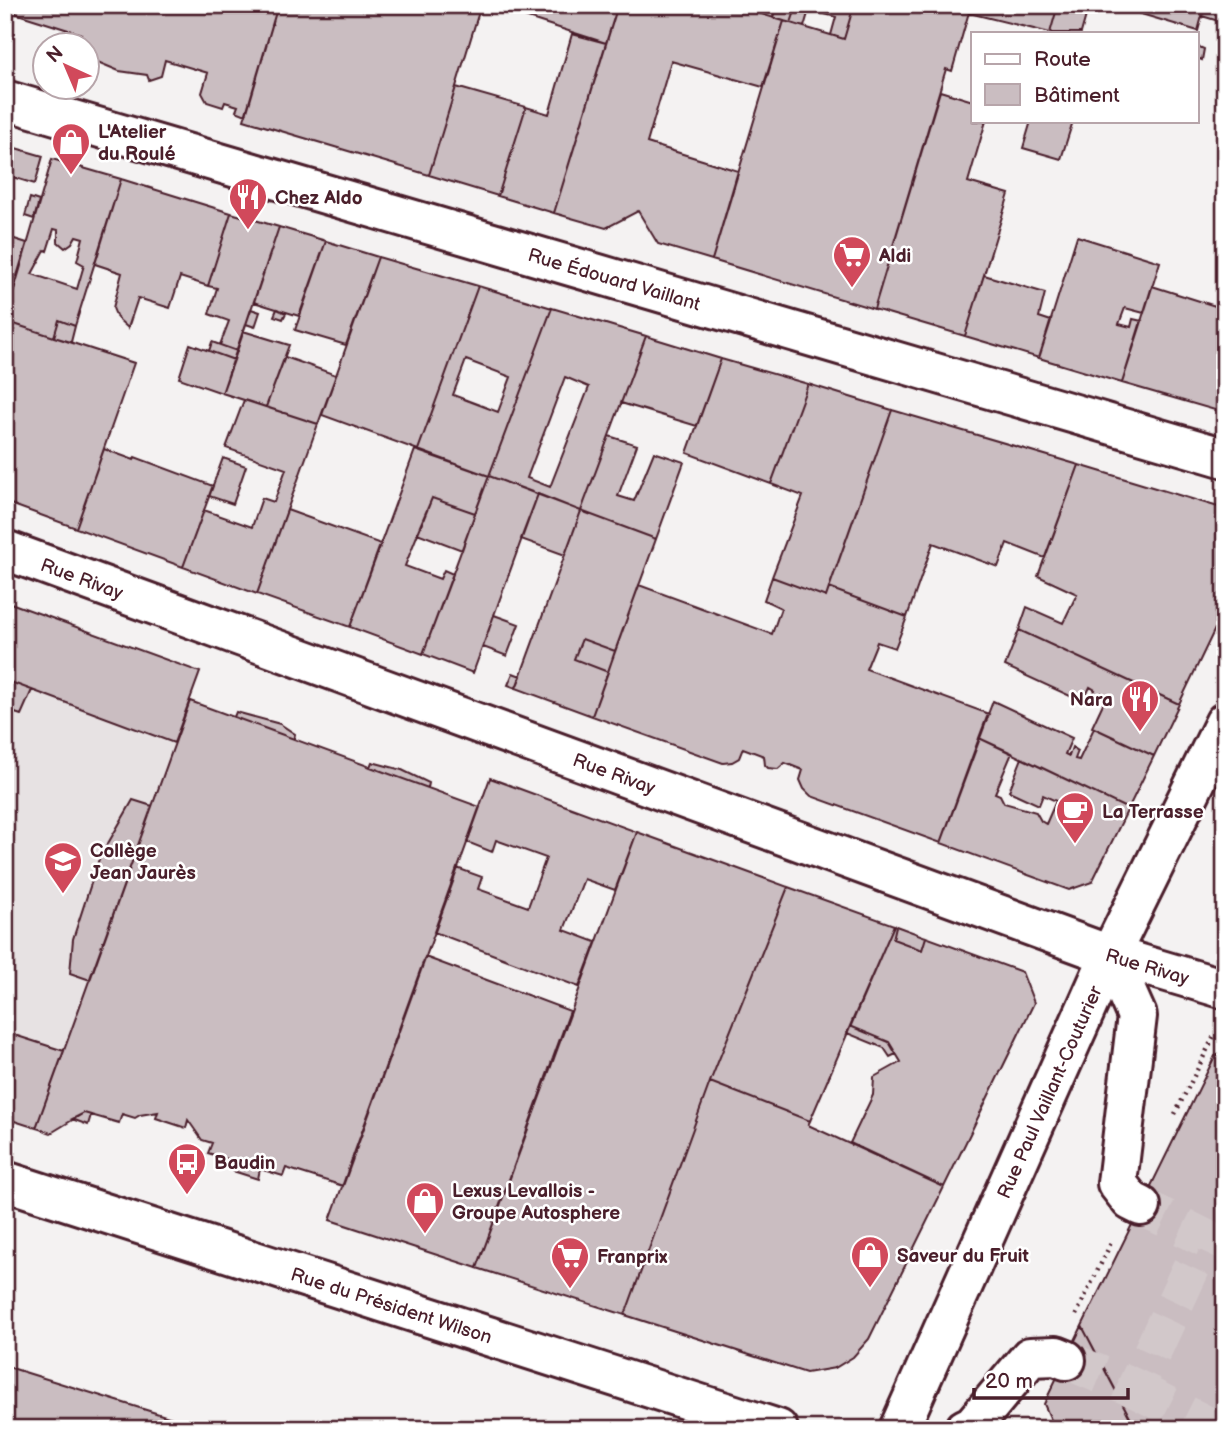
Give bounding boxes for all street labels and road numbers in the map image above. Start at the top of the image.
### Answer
street label: Rue Édouard Vaillant [525,244,703,316]
street label: Rue Rivay [37,554,126,605]
street label: Rue Rivay [569,749,659,801]
street label: Rue Rivay [1103,944,1192,991]
street label: Rue Paul Vaillant-Couturier [993,981,1108,1202]
street label: Rue du Président Wilson [288,1263,495,1349]

